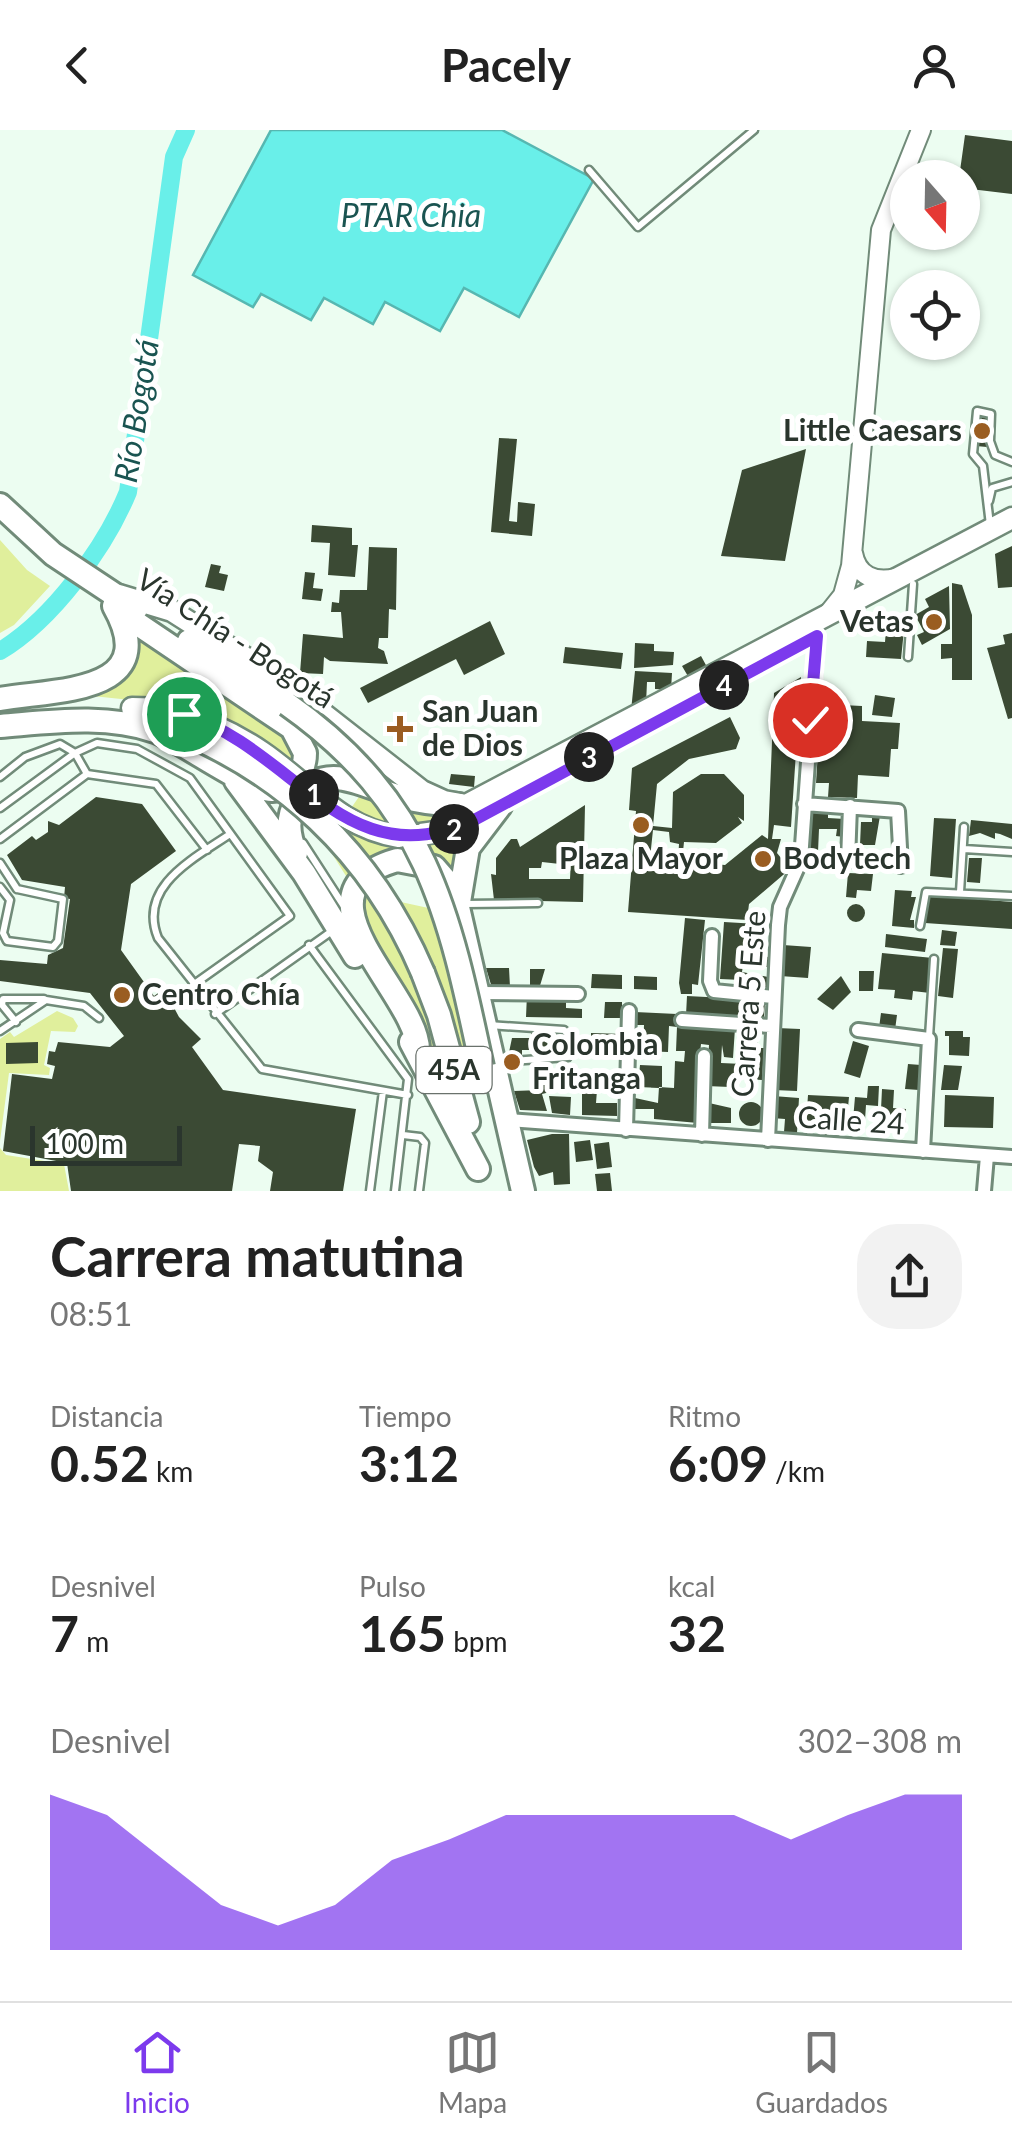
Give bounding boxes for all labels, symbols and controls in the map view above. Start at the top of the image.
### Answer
icon: back [50,38,105,93]
text: Pacely [441,38,571,92]
icon: person [907,38,962,93]
north arrow [890,160,980,250]
map controls [890,160,980,360]
water label: PTAR Chia [341,195,481,234]
button: locate [890,270,980,360]
water label: Río Bogotá [105,336,166,485]
place label: Little Caesars [783,411,962,447]
marker: Little Caesars [971,420,993,442]
street label: Vía Chía - Bogotá [130,560,342,715]
place label: Vetas [839,602,914,638]
marker: Vetas [923,611,945,633]
pin: 4 [699,660,749,710]
text: 4 [716,668,732,702]
pin [142,672,227,757]
pin [768,678,853,763]
icon: arrive [157,687,212,742]
place label: San Juan de Dios [422,692,538,762]
icon: check [783,693,838,748]
marker: San Juan de Dios [387,716,413,742]
pin: 3 [564,732,614,782]
text: 3 [581,740,597,774]
pin: 1 [289,769,339,819]
text: 1 [306,777,322,811]
pin: 2 [429,804,479,854]
text: 2 [446,812,462,846]
marker: Plaza Mayor [630,814,652,836]
place label: Plaza Mayor [559,839,724,875]
place label: Bodytech [783,839,911,875]
marker: Bodytech [752,848,774,870]
street label: Carrera 5 Este [723,909,771,1098]
place label: Centro Chía [142,975,300,1011]
marker: Centro Chía [111,984,133,1006]
place label: Colombia Fritanga [532,1025,658,1095]
road number: 45A [416,1047,492,1093]
marker: Colombia Fritanga [501,1051,523,1073]
street label: Calle 24 [796,1097,906,1141]
scale bar [30,1121,182,1166]
text: 100 m [45,1126,124,1160]
text: Carrera matutina [50,1223,465,1289]
button: share [857,1224,962,1329]
text: 08:51 [50,1294,132,1333]
text: Distancia [50,1399,163,1433]
text: Tiempo [359,1399,452,1433]
text: Ritmo [668,1399,741,1433]
text: 0.52 [50,1433,149,1493]
text: 3:12 [359,1433,459,1493]
text: 6:09 [668,1433,768,1493]
text: km [149,1454,193,1488]
text: /km [768,1454,825,1488]
text: Desnivel [50,1569,156,1603]
text: Pulso [359,1569,426,1603]
text: kcal [668,1569,715,1603]
text: 7 [50,1603,79,1663]
text: 165 [359,1603,446,1663]
text: 32 [668,1603,726,1663]
text: m [79,1624,109,1658]
text: bpm [446,1624,508,1658]
text: Desnivel [50,1721,171,1760]
text: 302–308 m [798,1721,962,1760]
tab: Inicio [124,2025,190,2119]
tab: Mapa [438,2025,507,2119]
tab: Guardados [755,2025,888,2119]

